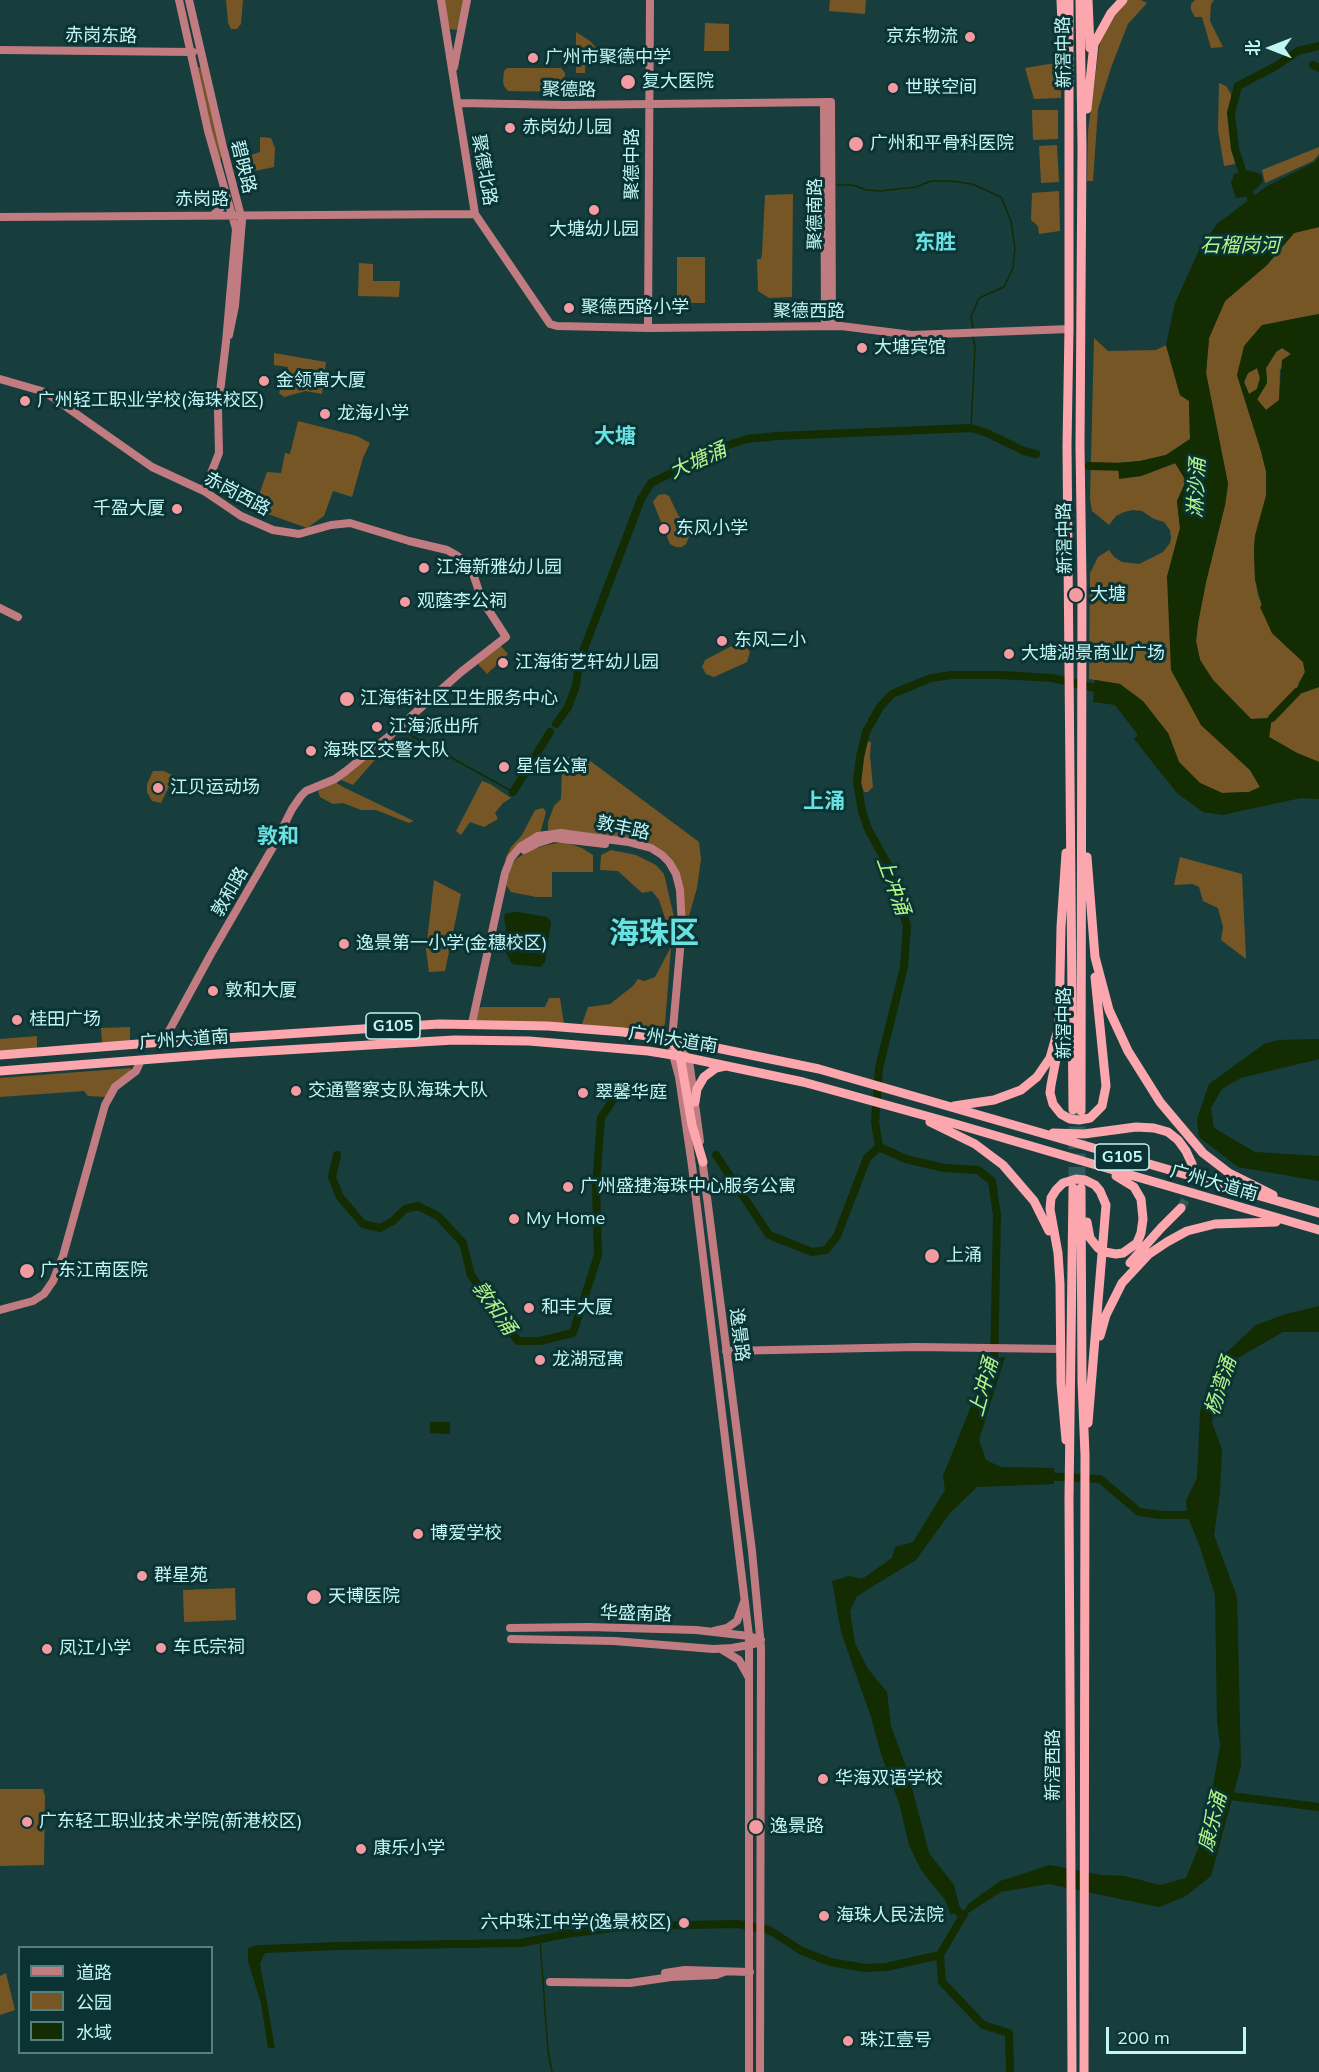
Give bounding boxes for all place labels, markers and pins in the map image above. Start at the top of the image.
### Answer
place label: 京东物流 [886,26,958,48]
marker: 京东物流 [963,30,977,44]
place label: 广州市聚德中学 [545,47,671,69]
marker: 广州市聚德中学 [526,51,540,65]
place label: 复大医院 [642,71,714,93]
marker: 复大医院 [619,73,637,91]
place label: 世联空间 [905,77,977,99]
marker: 世联空间 [886,81,900,95]
place label: 赤岗幼儿园 [522,117,612,139]
marker: 赤岗幼儿园 [503,121,517,135]
place label: 广州和平骨科医院 [870,133,1014,155]
marker: 广州和平骨科医院 [847,135,865,153]
marker: 大塘幼儿园 [587,203,601,217]
place label: 大塘幼儿园 [549,219,639,241]
place label: 聚德西路小学 [581,297,689,319]
marker: 聚德西路小学 [562,301,576,315]
place label: 大塘宾馆 [874,337,946,359]
marker: 大塘宾馆 [855,341,869,355]
place label: 金领寓大厦 [276,370,366,392]
marker: 金领寓大厦 [257,374,271,388]
place label: 广州轻工职业学校(海珠校区) [37,390,264,412]
marker: 广州轻工职业学校(海珠校区) [18,394,32,408]
place label: 龙海小学 [337,403,409,425]
marker: 龙海小学 [318,407,332,421]
place label: 千盈大厦 [93,498,165,520]
marker: 千盈大厦 [170,502,184,516]
place label: 东风小学 [676,518,748,540]
marker: 东风小学 [657,522,671,536]
place label: 江海新雅幼儿园 [436,557,562,579]
marker: 江海新雅幼儿园 [417,561,431,575]
place label: 大塘 [1090,584,1126,606]
marker: 大塘 [1067,586,1085,604]
place label: 观蔭李公祠 [417,591,507,613]
marker: 观蔭李公祠 [398,595,412,609]
place label: 东风二小 [734,630,806,652]
marker: 东风二小 [715,634,729,648]
place label: 大塘湖景商业广场 [1021,643,1165,665]
marker: 大塘湖景商业广场 [1002,647,1016,661]
place label: 江海街艺轩幼儿园 [515,652,659,674]
marker: 江海街艺轩幼儿园 [496,656,510,670]
place label: 江海街社区卫生服务中心 [360,688,558,710]
marker: 江海街社区卫生服务中心 [338,690,356,708]
place label: 江海派出所 [389,716,479,738]
marker: 江海派出所 [370,720,384,734]
place label: 海珠区交警大队 [323,740,449,762]
marker: 海珠区交警大队 [304,744,318,758]
place label: 星信公寓 [516,756,588,778]
marker: 星信公寓 [497,760,511,774]
place label: 江贝运动场 [170,777,260,799]
marker: 江贝运动场 [151,781,165,795]
place label: 逸景第一小学(金穗校区) [356,933,547,955]
marker: 逸景第一小学(金穗校区) [337,937,351,951]
place label: 敦和大厦 [225,980,297,1002]
marker: 敦和大厦 [206,984,220,998]
place label: 桂田广场 [29,1009,101,1031]
marker: 桂田广场 [10,1013,24,1027]
place label: 交通警察支队海珠大队 [308,1080,488,1102]
place label: 翠馨华庭 [595,1082,667,1104]
marker: 交通警察支队海珠大队 [289,1084,303,1098]
marker: 翠馨华庭 [576,1086,590,1100]
place label: 广州盛捷海珠中心服务公寓 [580,1176,796,1198]
marker: 广州盛捷海珠中心服务公寓 [561,1180,575,1194]
place label: My Home [526,1208,605,1230]
marker: My Home [507,1212,521,1226]
place label: 上涌 [946,1245,982,1267]
marker: 上涌 [923,1247,941,1265]
place label: 广东江南医院 [40,1260,148,1282]
marker: 广东江南医院 [18,1262,36,1280]
place label: 和丰大厦 [541,1297,613,1319]
marker: 和丰大厦 [522,1301,536,1315]
place label: 龙湖冠寓 [552,1349,624,1371]
marker: 龙湖冠寓 [533,1353,547,1367]
place label: 博爱学校 [430,1523,502,1545]
marker: 博爱学校 [411,1527,425,1541]
place label: 群星苑 [154,1565,208,1587]
marker: 群星苑 [135,1569,149,1583]
place label: 天博医院 [328,1586,400,1608]
marker: 天博医院 [305,1588,323,1606]
place label: 车氏宗祠 [173,1637,245,1659]
place label: 凤江小学 [59,1638,131,1660]
marker: 车氏宗祠 [154,1641,168,1655]
marker: 凤江小学 [40,1642,54,1656]
place label: 华海双语学校 [835,1768,943,1790]
marker: 华海双语学校 [816,1772,830,1786]
place label: 广东轻工职业技术学院(新港校区) [39,1811,302,1833]
marker: 广东轻工职业技术学院(新港校区) [20,1815,34,1829]
place label: 逸景路 [770,1816,824,1838]
marker: 逸景路 [747,1818,765,1836]
place label: 康乐小学 [373,1838,445,1860]
marker: 康乐小学 [354,1842,368,1856]
place label: 海珠人民法院 [836,1905,944,1927]
marker: 海珠人民法院 [817,1909,831,1923]
place label: 六中珠江中学(逸景校区) [481,1912,672,1934]
marker: 六中珠江中学(逸景校区) [677,1916,691,1930]
place label: 珠江壹号 [860,2030,932,2052]
marker: 珠江壹号 [841,2034,855,2048]

